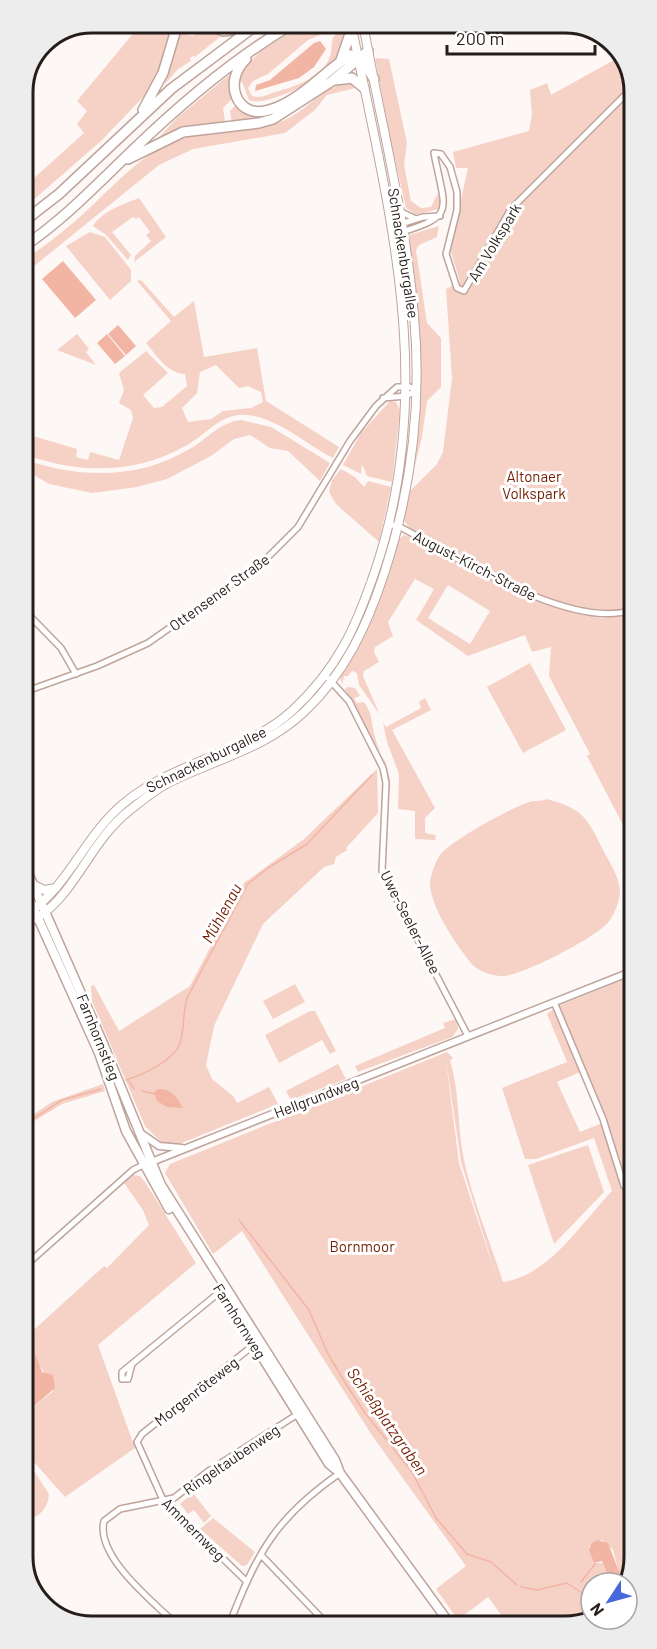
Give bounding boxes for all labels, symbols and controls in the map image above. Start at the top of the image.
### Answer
scale bar [447,18,596,56]
text: 200 m [456,27,504,49]
street label: Schnackenburgallee [385,187,423,319]
street label: Am Volkspark [464,199,525,284]
park label: Altonaer Volkspark [502,467,566,502]
street label: August-Kirch-Straße [411,526,539,604]
street label: Ottensener Straße [165,550,273,634]
street label: Schnackenburgallee [143,722,269,796]
street label: Uwe-Seeler-Allee [377,867,445,977]
water label: Mühlenau [197,880,245,946]
street label: Farnhornstieg [74,991,124,1083]
street label: Hellgrundweg [271,1073,361,1121]
park label: Bornmoor [329,1237,395,1255]
street label: Farnhornweg [210,1280,270,1362]
street label: Morgenröteweg [151,1353,241,1429]
water label: Schießplatzgraben [344,1364,432,1478]
street label: Ringeltaubenweg [179,1420,283,1498]
street label: Ammernweg [159,1494,229,1564]
north arrow [579,1571,639,1631]
text: N [586,1600,607,1620]

